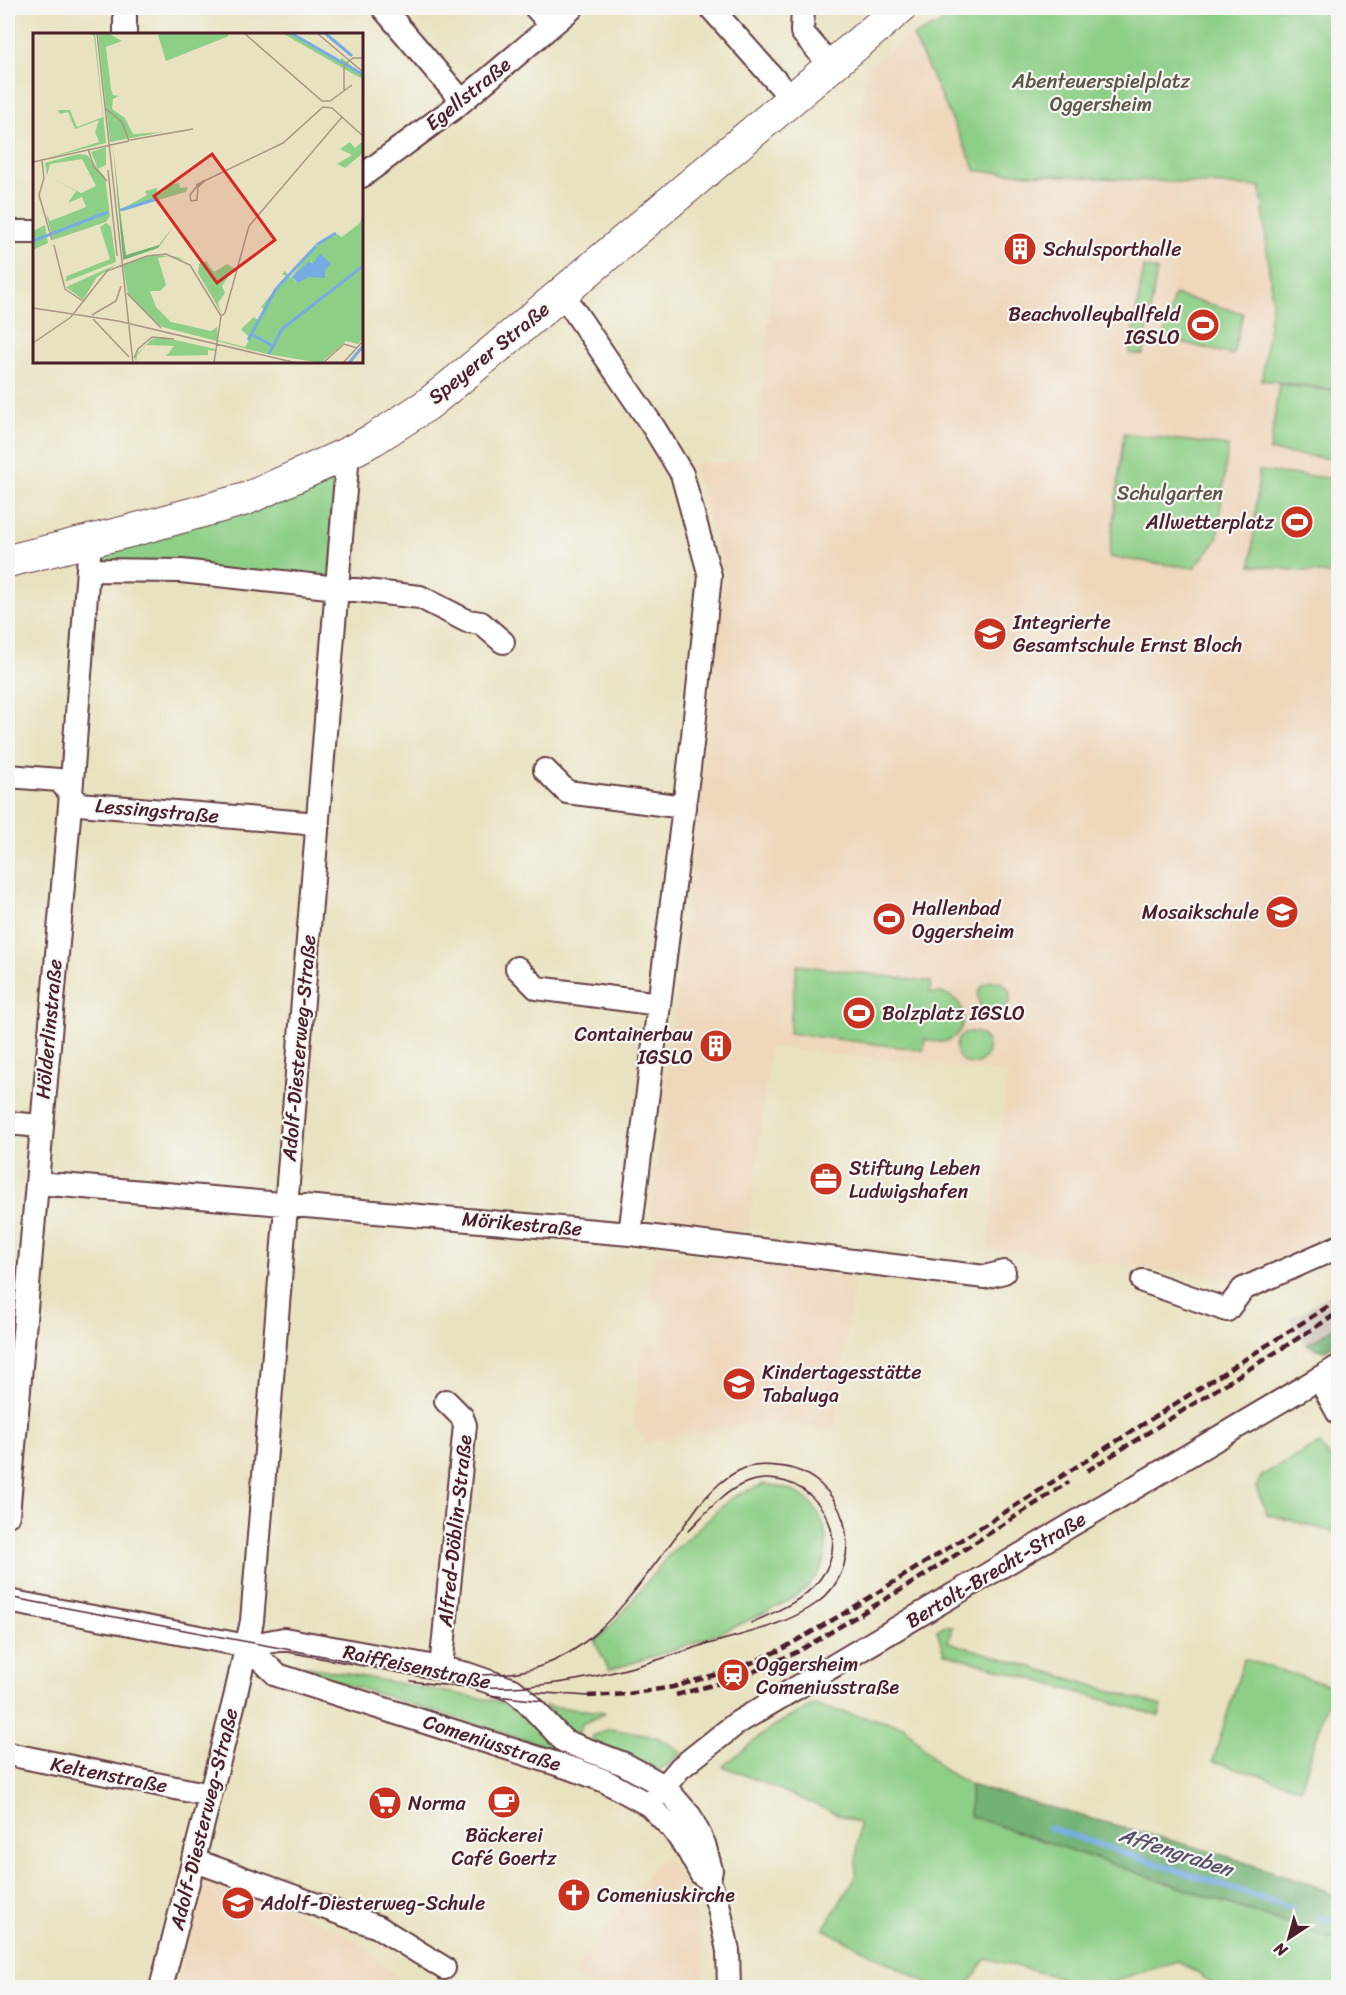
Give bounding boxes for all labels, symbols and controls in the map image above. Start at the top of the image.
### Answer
inset map [33,33,363,363]
street label: Egellstraße [417,48,519,140]
park label: Abenteuerspielplatz Oggersheim [1011,64,1190,122]
building icon: Schulsporthalle [1002,231,1038,267]
place label: Schulsporthalle [1043,232,1182,267]
street label: Speyerer Straße [420,293,558,413]
place label: Beachvolleyballfeld IGSLO [1008,297,1181,355]
sports icon: Beachvolleyballfeld IGSLO [1185,307,1221,343]
park label: Schulgarten [1117,476,1223,511]
sports icon: Allwetterplatz [1279,504,1315,540]
place label: Allwetterplatz [1145,505,1274,540]
place label: Integrierte Gesamtschule Ernst Bloch [1012,605,1242,663]
school or university icon: Integrierte Gesamtschule Ernst Bloch [972,616,1008,652]
street label: Lessingstraße [94,788,220,834]
place label: Hallenbad Oggersheim [912,891,1014,949]
school or university icon: Mosaikschule [1264,894,1300,930]
place label: Mosaikschule [1142,895,1259,930]
sports icon: Hallenbad Oggersheim [871,901,907,937]
street label: Adolf-Diesterweg-Straße [272,933,326,1164]
street label: Hölderlinstraße [25,958,73,1100]
sports icon: Bolzplatz IGSLO [841,995,877,1031]
place label: Bolzplatz IGSLO [882,996,1025,1031]
place label: Containerbau IGSLO [575,1017,693,1075]
building icon: Containerbau IGSLO [698,1028,734,1064]
place label: Stiftung Leben Ludwigshafen [849,1151,981,1209]
office icon: Stiftung Leben Ludwigshafen [808,1161,844,1197]
street label: Mörikestraße [461,1201,583,1247]
place label: Kindertagesstätte Tabaluga [762,1355,922,1413]
school or university icon: Kindertagesstätte Tabaluga [721,1366,757,1402]
street label: Alfred-Döblin-Straße [427,1433,483,1630]
street label: Bertolt-Brecht-Straße [899,1502,1093,1638]
street label: Raiffeisenstraße [340,1634,494,1700]
place label: Oggersheim Comeniusstraße [756,1647,899,1705]
station icon: Oggersheim Comeniusstraße [715,1657,751,1693]
street label: Adolf-Diesterweg-Straße [159,1704,248,1935]
street label: Comeniusstraße [419,1704,566,1782]
street label: Keltenstraße [48,1747,170,1803]
cafe icon: Bäckerei Café Goertz [486,1784,522,1820]
supermarket icon: Norma [367,1785,403,1821]
place label: Norma [408,1786,467,1821]
water label: Affengraben [1113,1816,1240,1889]
place label: Bäckerei Café Goertz [452,1818,557,1876]
church icon: Comeniuskirche [556,1877,592,1913]
place label: Comeniuskirche [597,1878,735,1913]
school or university icon: Adolf-Diesterweg-Schule [220,1885,256,1921]
place label: Adolf-Diesterweg-Schule [260,1886,485,1921]
north arrow [1259,1908,1319,1968]
text: N [1267,1934,1294,1965]

